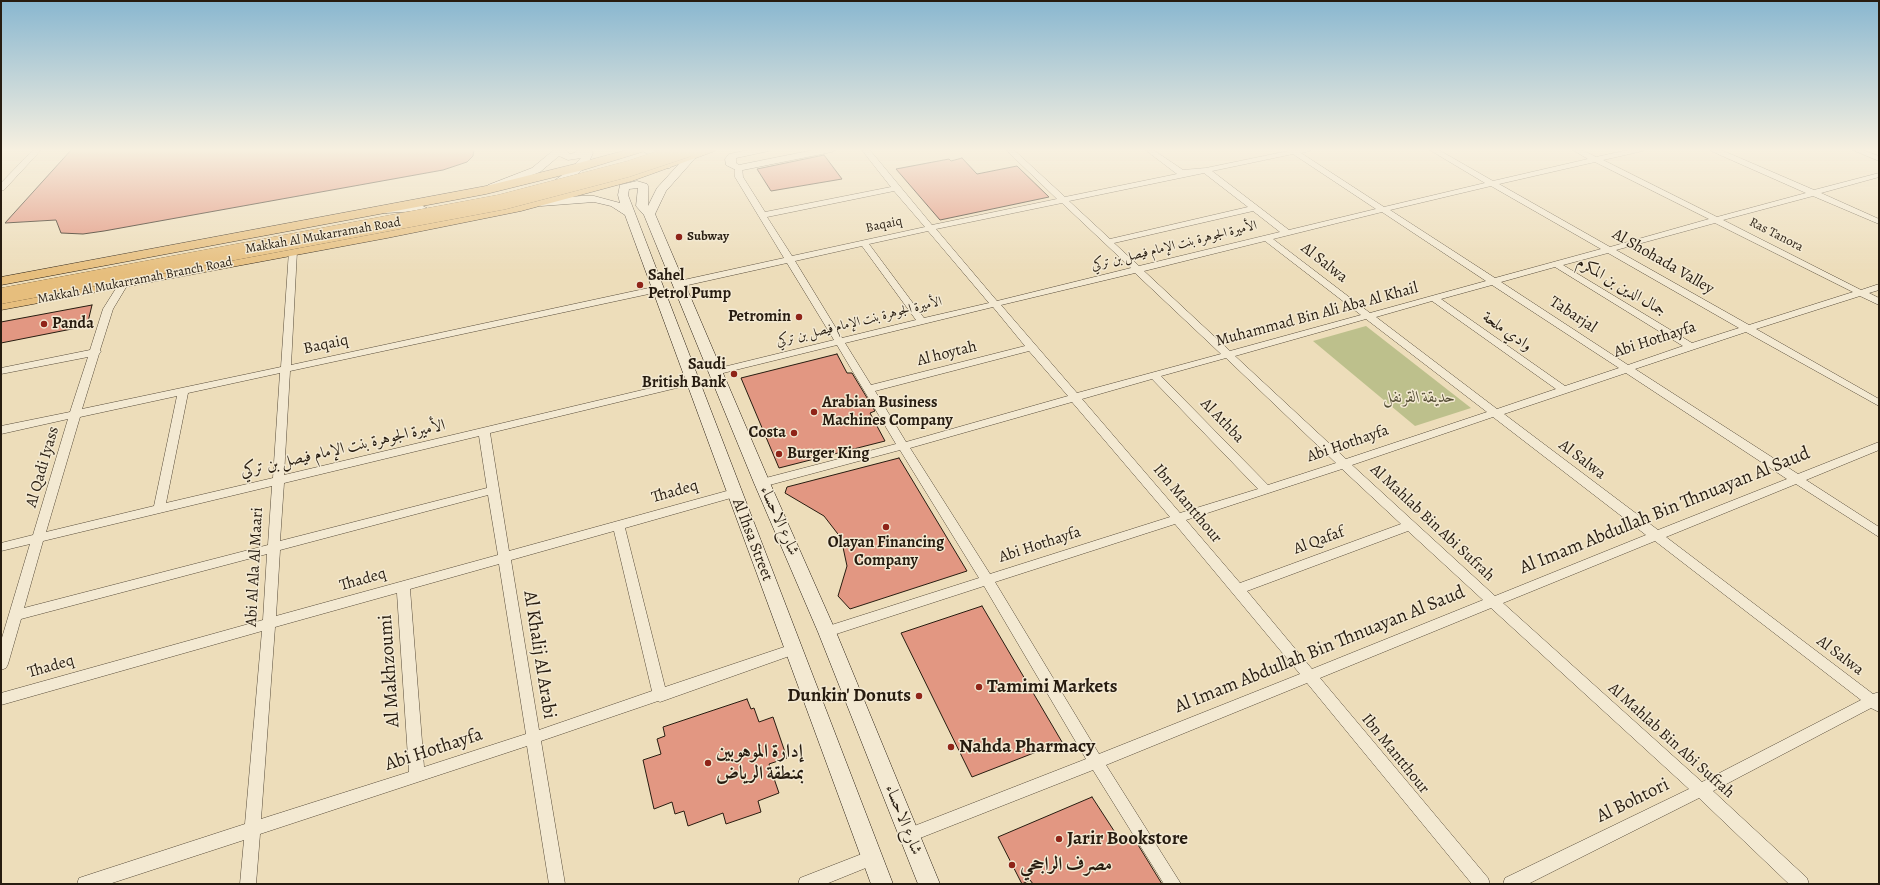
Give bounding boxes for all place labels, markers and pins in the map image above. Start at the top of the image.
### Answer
place label: Subway [687,229,729,245]
marker: Subway [674,232,684,242]
place label: Sahel Petrol Pump [648,266,731,304]
marker: Sahel Petrol Pump [635,280,645,290]
place label: Petromin [728,307,791,327]
marker: Petromin [794,312,804,322]
place label: Panda [52,314,94,334]
marker: Panda [39,319,49,329]
place label: Saudi British Bank [642,355,726,393]
marker: Saudi British Bank [729,369,739,379]
place label: Arabian Business Machines Company [822,393,953,431]
marker: Arabian Business Machines Company [809,407,819,417]
place label: Costa [749,423,786,443]
marker: Costa [789,428,799,438]
place label: Burger King [787,444,869,464]
marker: Burger King [774,449,784,459]
marker: Olayan Financing Company [881,522,891,532]
place label: Olayan Financing Company [828,533,944,571]
place label: Tamimi Markets [987,676,1117,698]
marker: Tamimi Markets [974,682,984,692]
place label: Dunkin' Donuts [787,685,911,707]
marker: Dunkin' Donuts [914,691,924,701]
place label: Nahda Pharmacy [959,736,1095,758]
place label: إدارة الموهوبين بمنطقة الرياض [716,741,804,785]
marker: Nahda Pharmacy [946,742,956,752]
marker: إدارة الموهوبين بمنطقة الرياض [703,758,713,768]
place label: Jarir Bookstore [1067,828,1188,850]
marker: Jarir Bookstore [1054,834,1064,844]
place label: مصرف الراجحي [1020,854,1112,876]
marker: مصرف الراجحي [1007,860,1017,870]

